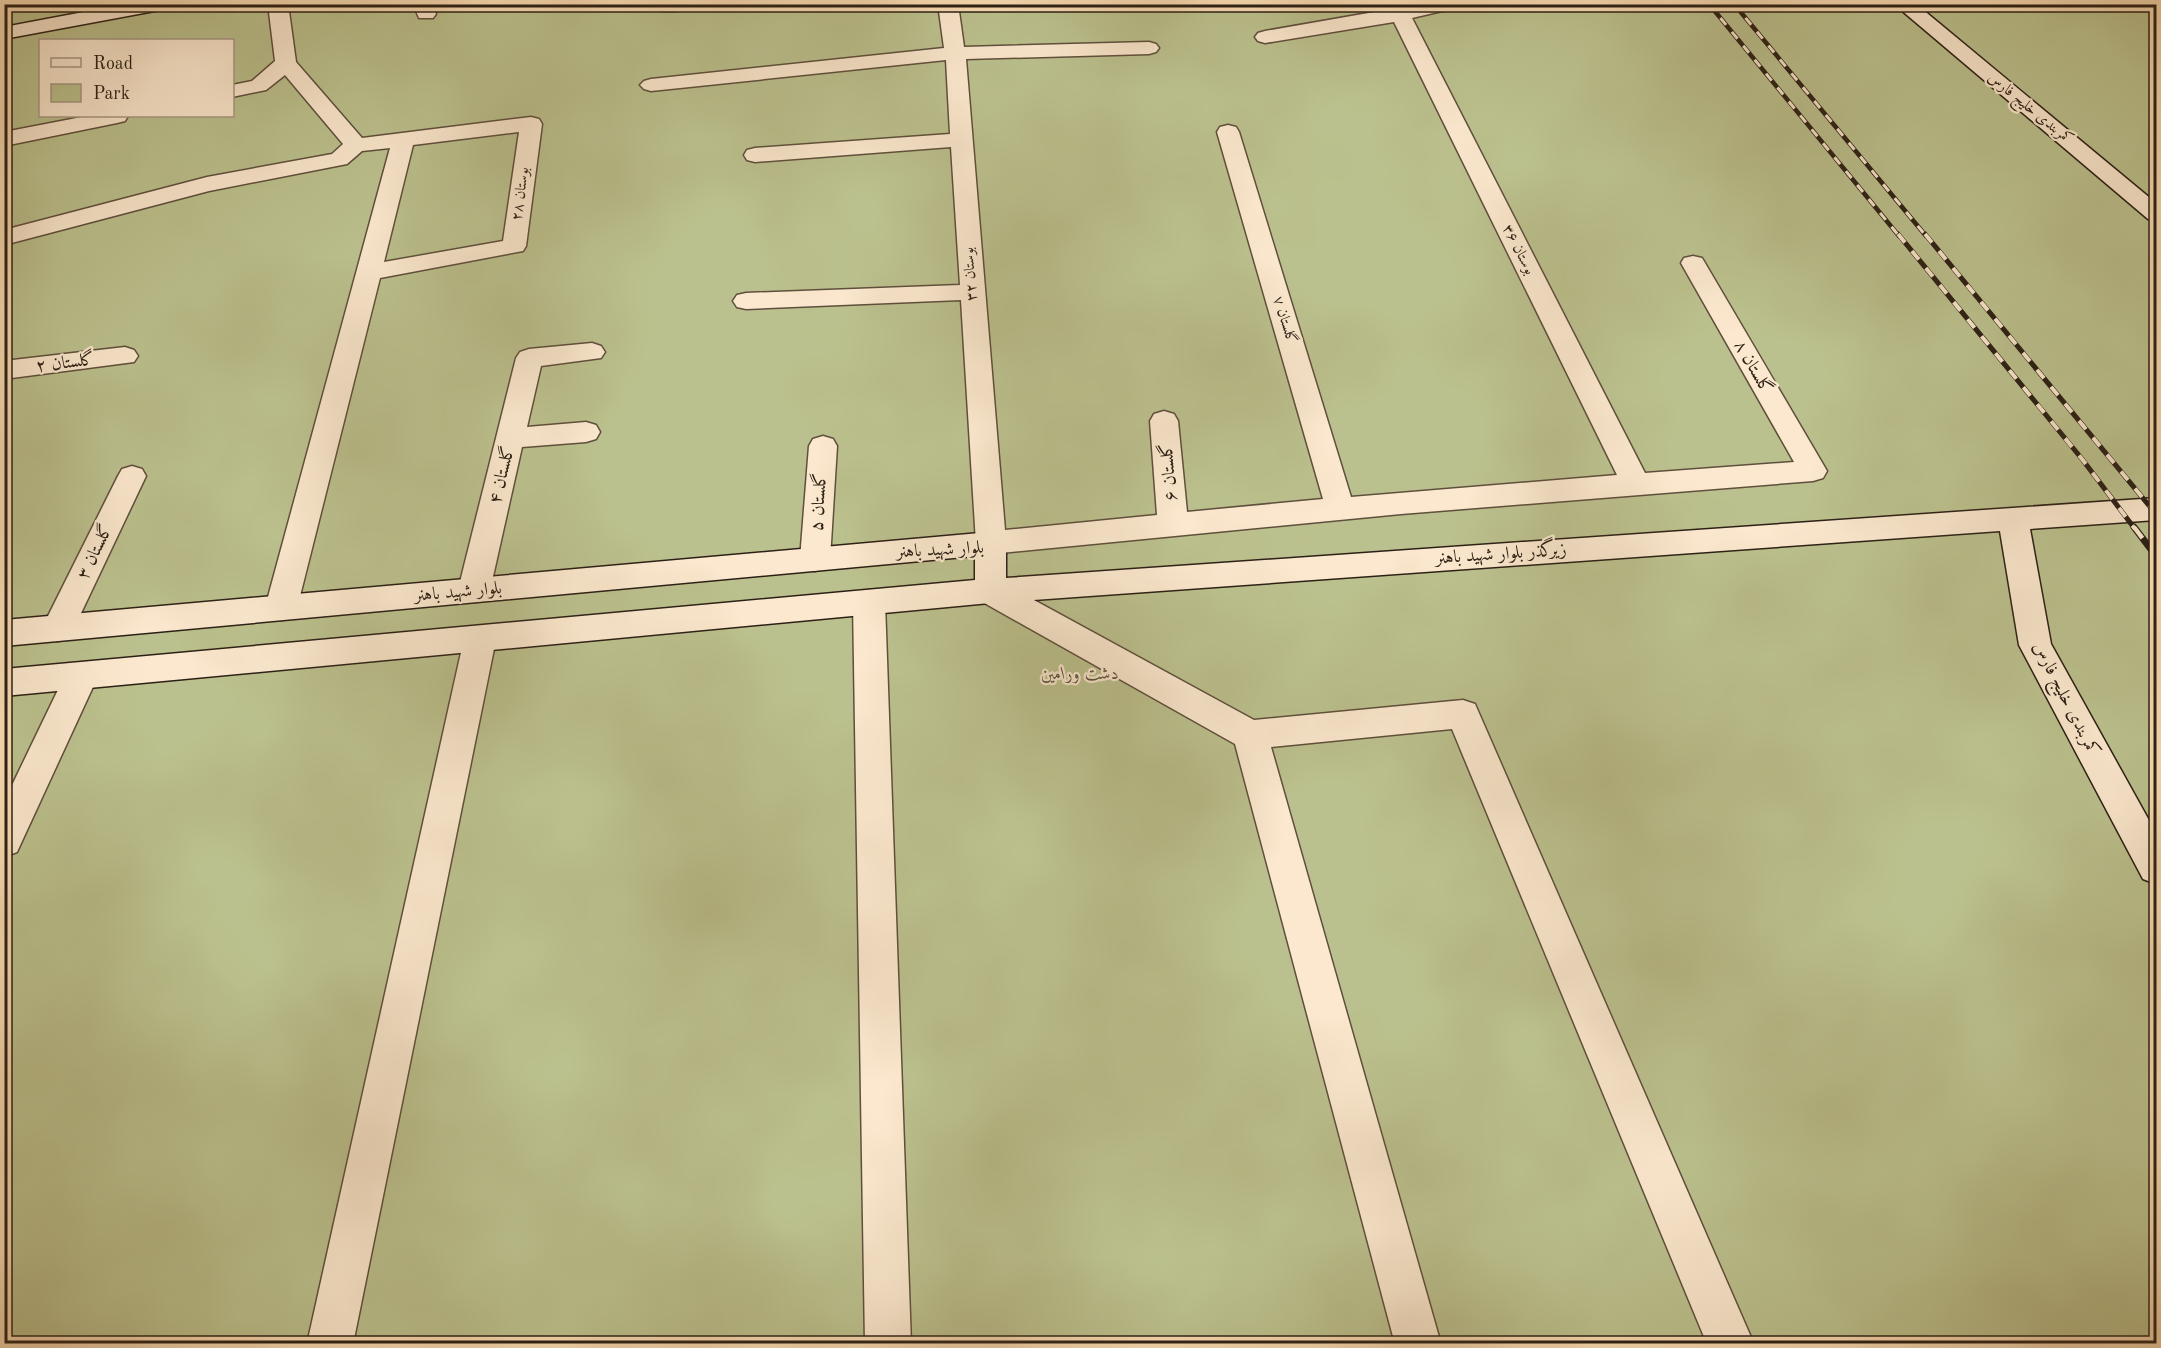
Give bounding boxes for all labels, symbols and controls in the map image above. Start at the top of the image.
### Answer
legend [39,39,234,117]
text: Road [93,55,133,73]
street label: کمربندی خلیج فارس [1981,69,2077,152]
text: Park [93,85,130,103]
street label: بوستان ۲۸ [510,166,532,222]
street label: بوستان ۳۶ [1499,223,1537,278]
street label: بوستان ۳۲ [962,246,980,301]
street label: گلستان ۷ [1270,294,1301,346]
street label: گلستان ۸ [1731,336,1778,397]
street label: گلستان ۲ [34,348,95,376]
street label: گلستان ۶ [1154,442,1181,502]
street label: گلستان ۴ [483,444,518,506]
street label: گلستان ۵ [805,472,830,532]
street label: گلستان ۳ [71,520,116,582]
street label: زیرگذر بلوار شهید باهنر [1433,535,1567,570]
street label: بلوار شهید باهنر [894,539,984,563]
street label: بلوار شهید باهنر [411,579,503,607]
street label: کمربندی خلیج فارس [2024,638,2103,762]
park label: دشت ورامین [1041,665,1119,684]

